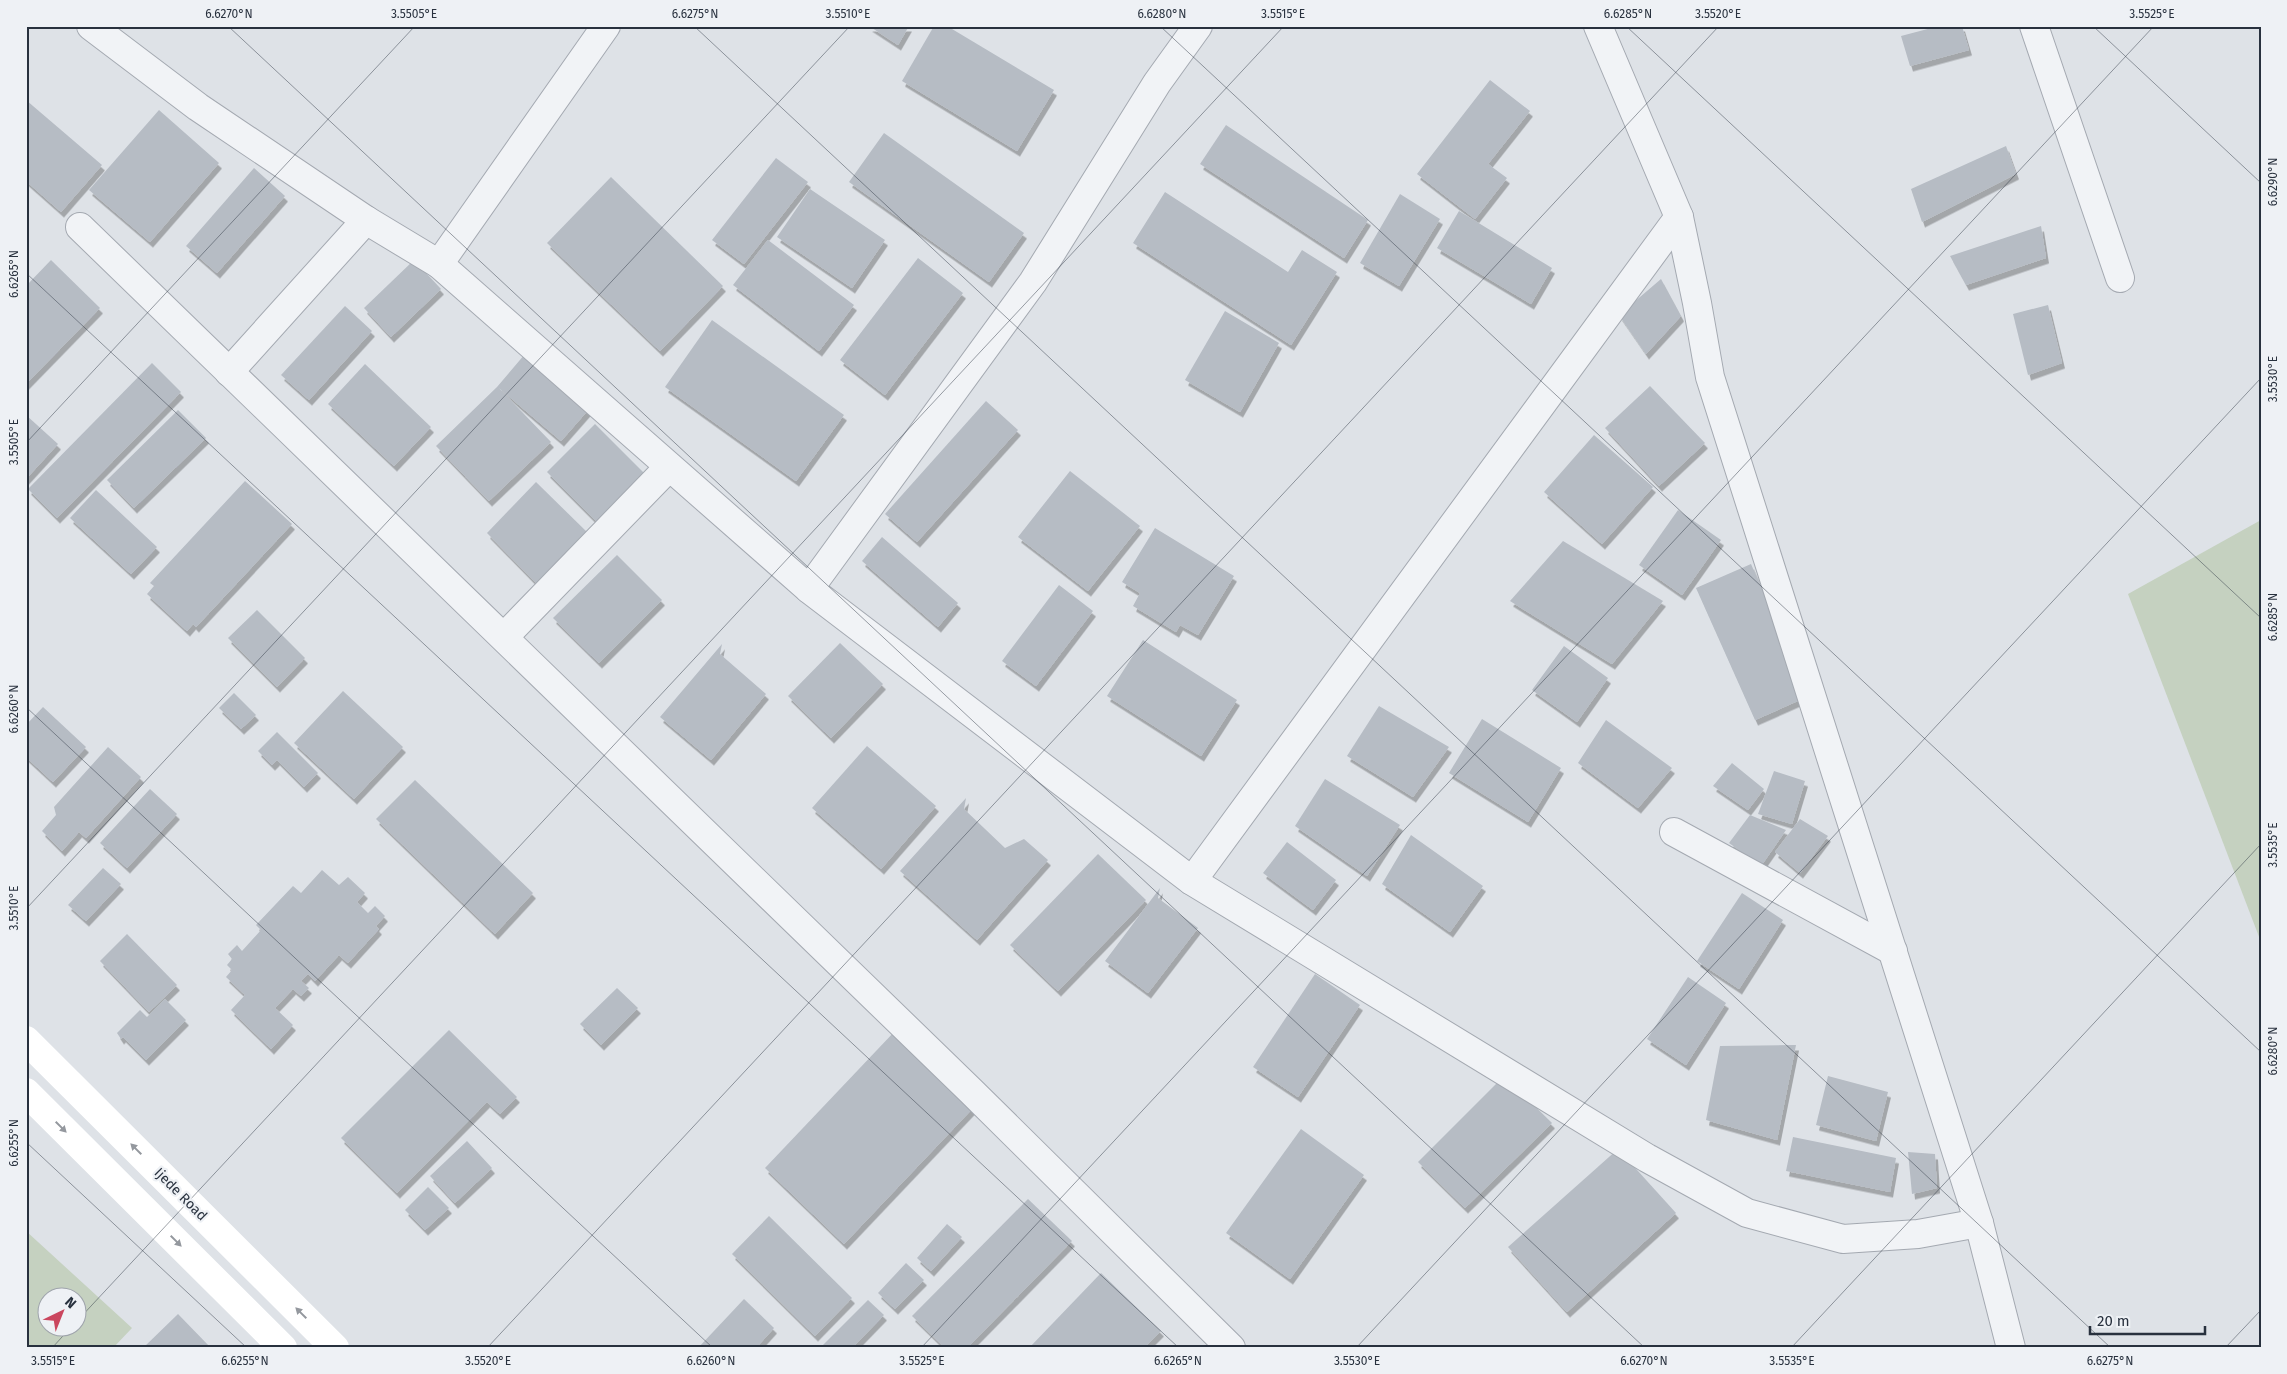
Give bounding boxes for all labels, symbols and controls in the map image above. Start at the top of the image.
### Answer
text: 6.6270°N [205,7,253,21]
text: 3.5505°E [391,7,437,21]
text: 6.6275°N [672,7,718,21]
text: 3.5510°E [826,7,870,21]
text: 6.6280°N [1137,7,1187,21]
text: 3.5515°E [1261,7,1305,21]
text: 6.6285°N [1604,7,1652,21]
text: 3.5520°E [1695,7,1741,21]
text: 3.5525°E [2129,7,2175,21]
text: 6.6290°N [2266,158,2280,206]
text: 6.6265°N [7,250,21,298]
text: 3.5530°E [2266,356,2280,402]
text: 3.5505°E [7,419,21,465]
text: 6.6285°N [2266,593,2280,641]
text: 6.6260°N [7,685,21,733]
text: 3.5535°E [2266,822,2280,868]
text: 3.5510°E [7,886,21,930]
text: 6.6280°N [2266,1026,2280,1076]
text: 6.6255°N [7,1119,21,1167]
one-way arrow [55,1120,67,1132]
one-way arrow [130,1143,142,1155]
street label: Ijede Road [151,1164,211,1224]
one-way arrow [170,1235,182,1247]
north arrow [38,1286,88,1336]
text: N [61,1293,80,1312]
scale bar [2090,1304,2204,1336]
one-way arrow [295,1308,307,1320]
text: 20 m [2097,1312,2130,1330]
text: 3.5515°E [31,1354,75,1368]
text: 6.6255°N [221,1354,269,1368]
text: 3.5520°E [465,1354,511,1368]
text: 6.6260°N [687,1354,735,1368]
text: 3.5525°E [899,1354,945,1368]
text: 6.6265°N [1154,1354,1202,1368]
text: 3.5530°E [1334,1354,1380,1368]
text: 6.6270°N [1620,1354,1668,1368]
text: 3.5535°E [1769,1354,1815,1368]
text: 6.6275°N [2087,1354,2133,1368]

